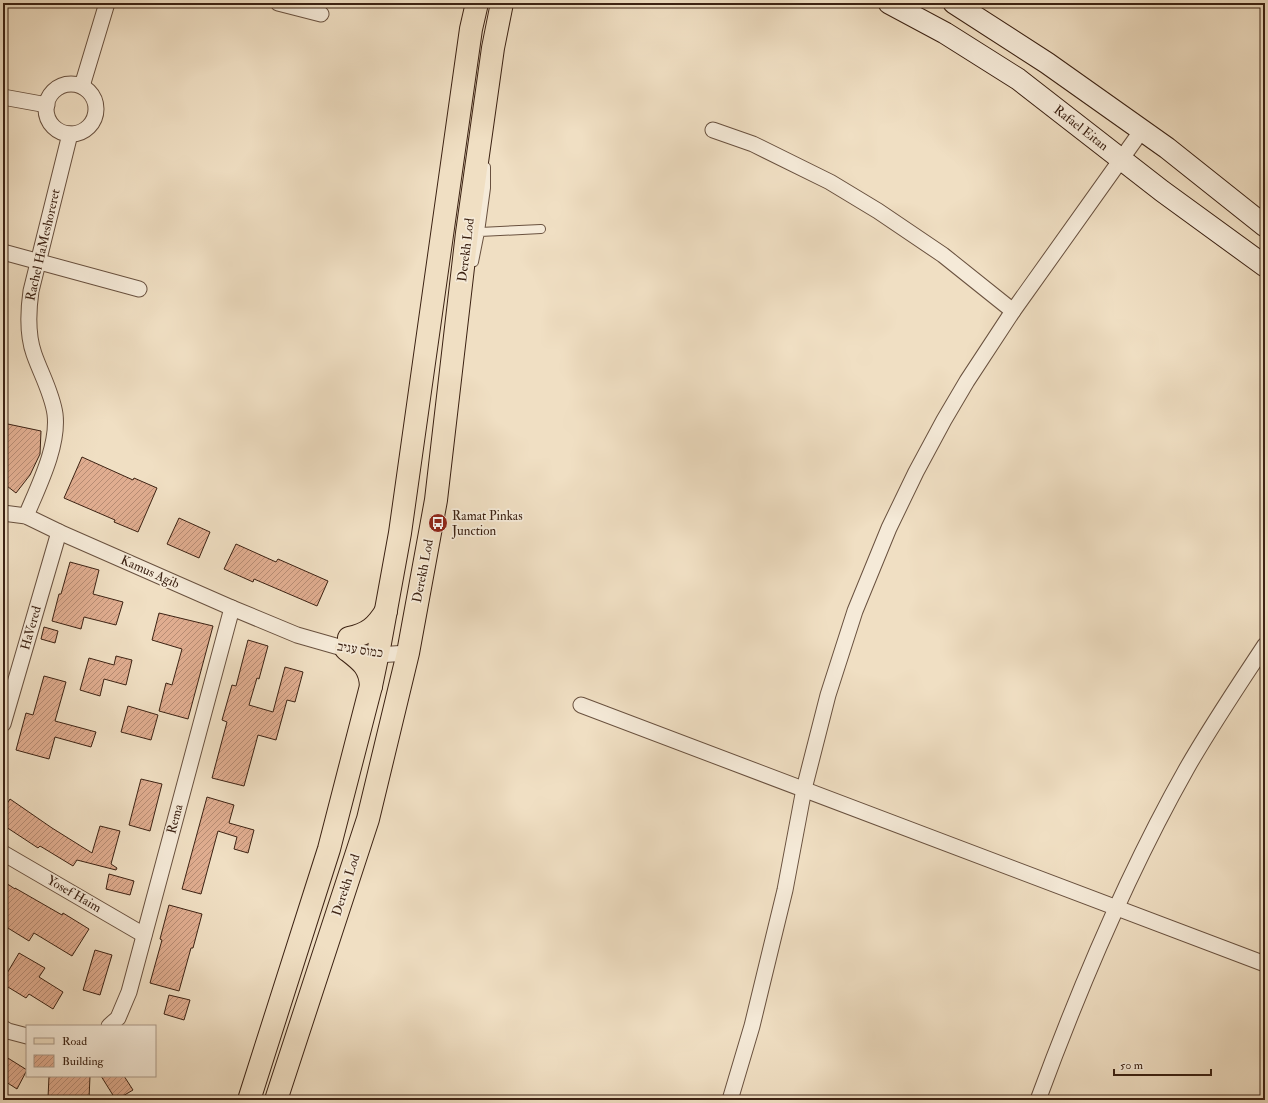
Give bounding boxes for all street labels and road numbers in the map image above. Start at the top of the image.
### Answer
street label: Rafael Eitan [1051,102,1112,154]
street label: Rachel HaMeshoreret [22,188,64,302]
street label: Derekh Lod [454,217,478,283]
street label: Derekh Lod [409,537,437,604]
street label: Kamus Agib [118,552,182,592]
street label: HaVered [17,604,45,652]
street label: כמוס עגיב [336,638,384,662]
street label: Rema [163,802,187,836]
street label: Derekh Lod [328,851,364,918]
street label: Yosef Haim [44,872,104,916]

